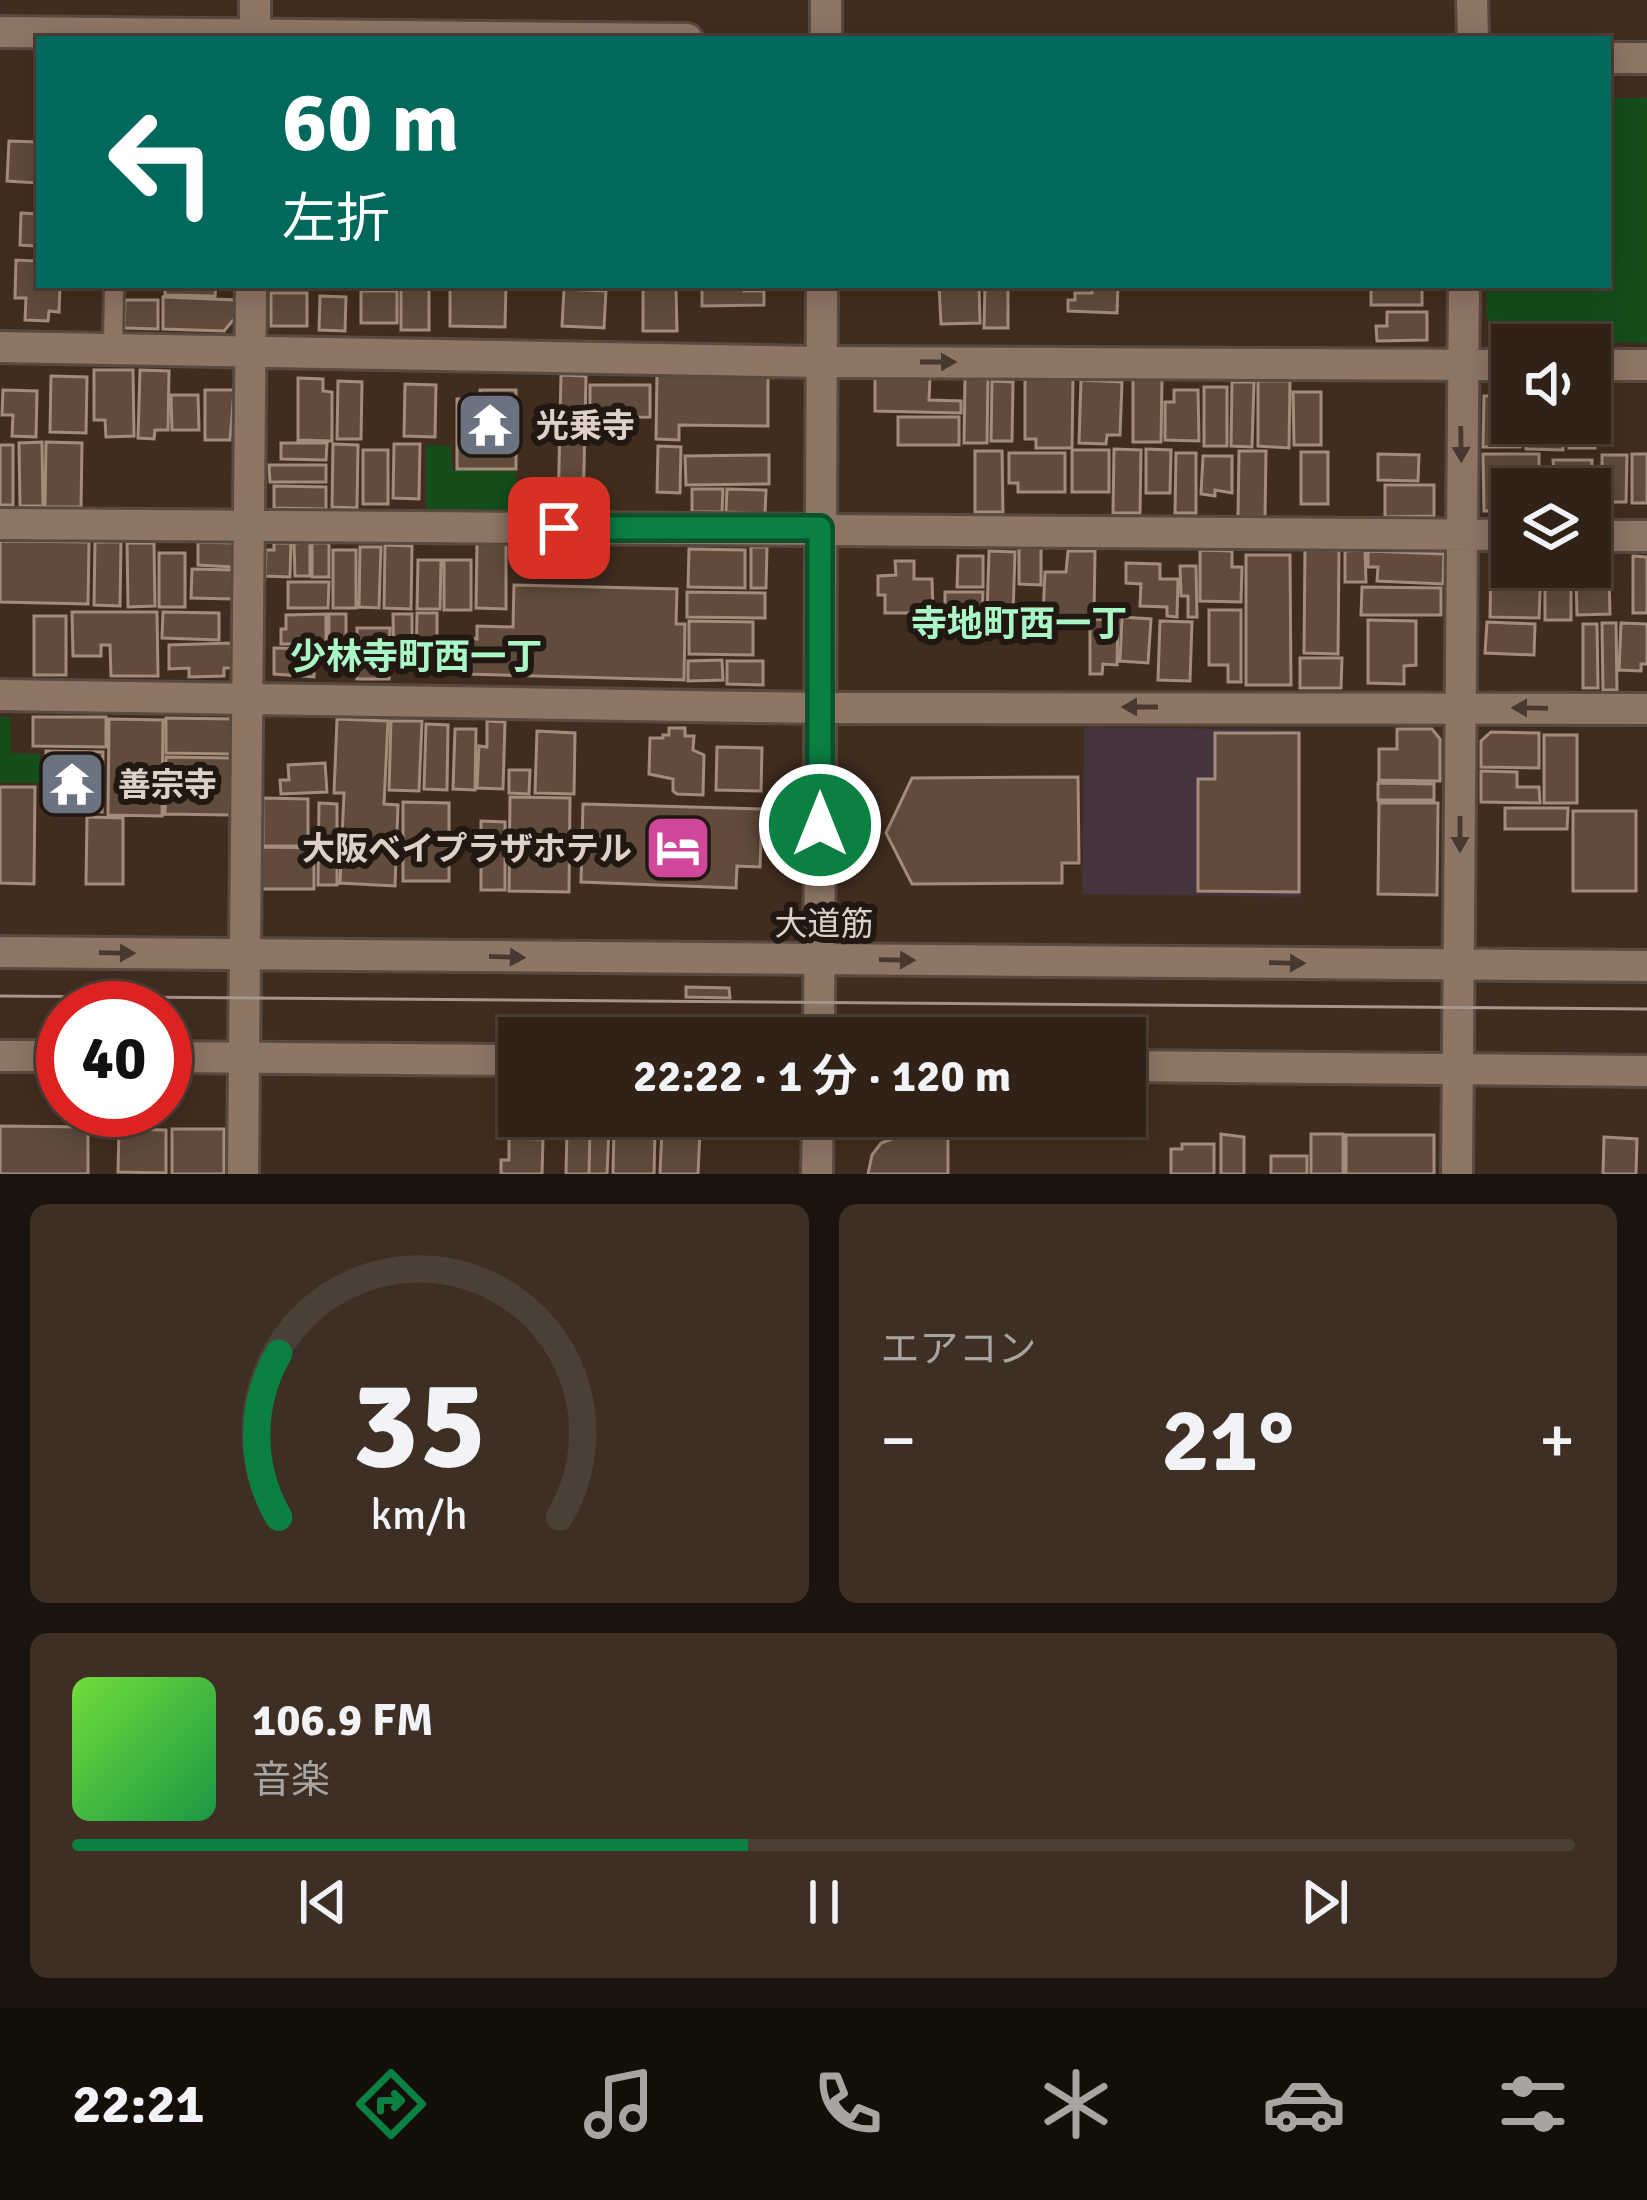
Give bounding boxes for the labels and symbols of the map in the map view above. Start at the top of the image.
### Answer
one-way arrow [920,353,958,372]
temple icon: 光乗寺 [455,390,525,460]
place label: 光乗寺 [536,406,635,447]
one-way arrow [1451,426,1471,464]
pin [508,477,610,579]
district label: 寺地町西一丁 [911,602,1127,647]
district label: 少林寺町西一丁 [290,635,542,680]
one-way arrow [1120,697,1158,717]
one-way arrow [1510,698,1548,718]
temple icon: 善宗寺 [37,749,107,819]
position arrow [757,762,883,888]
place label: 善宗寺 [118,765,217,806]
hotel icon: 大阪ベイプラザホテル [643,813,713,883]
one-way arrow [1450,816,1470,854]
place label: 大阪ベイプラザホテル [302,829,632,870]
street label: 大道筋 [775,904,874,945]
one-way arrow [99,943,137,963]
one-way arrow [489,947,527,966]
one-way arrow [879,950,917,970]
one-way arrow [1269,953,1307,973]
speed limit sign: 40 [36,981,192,1137]

